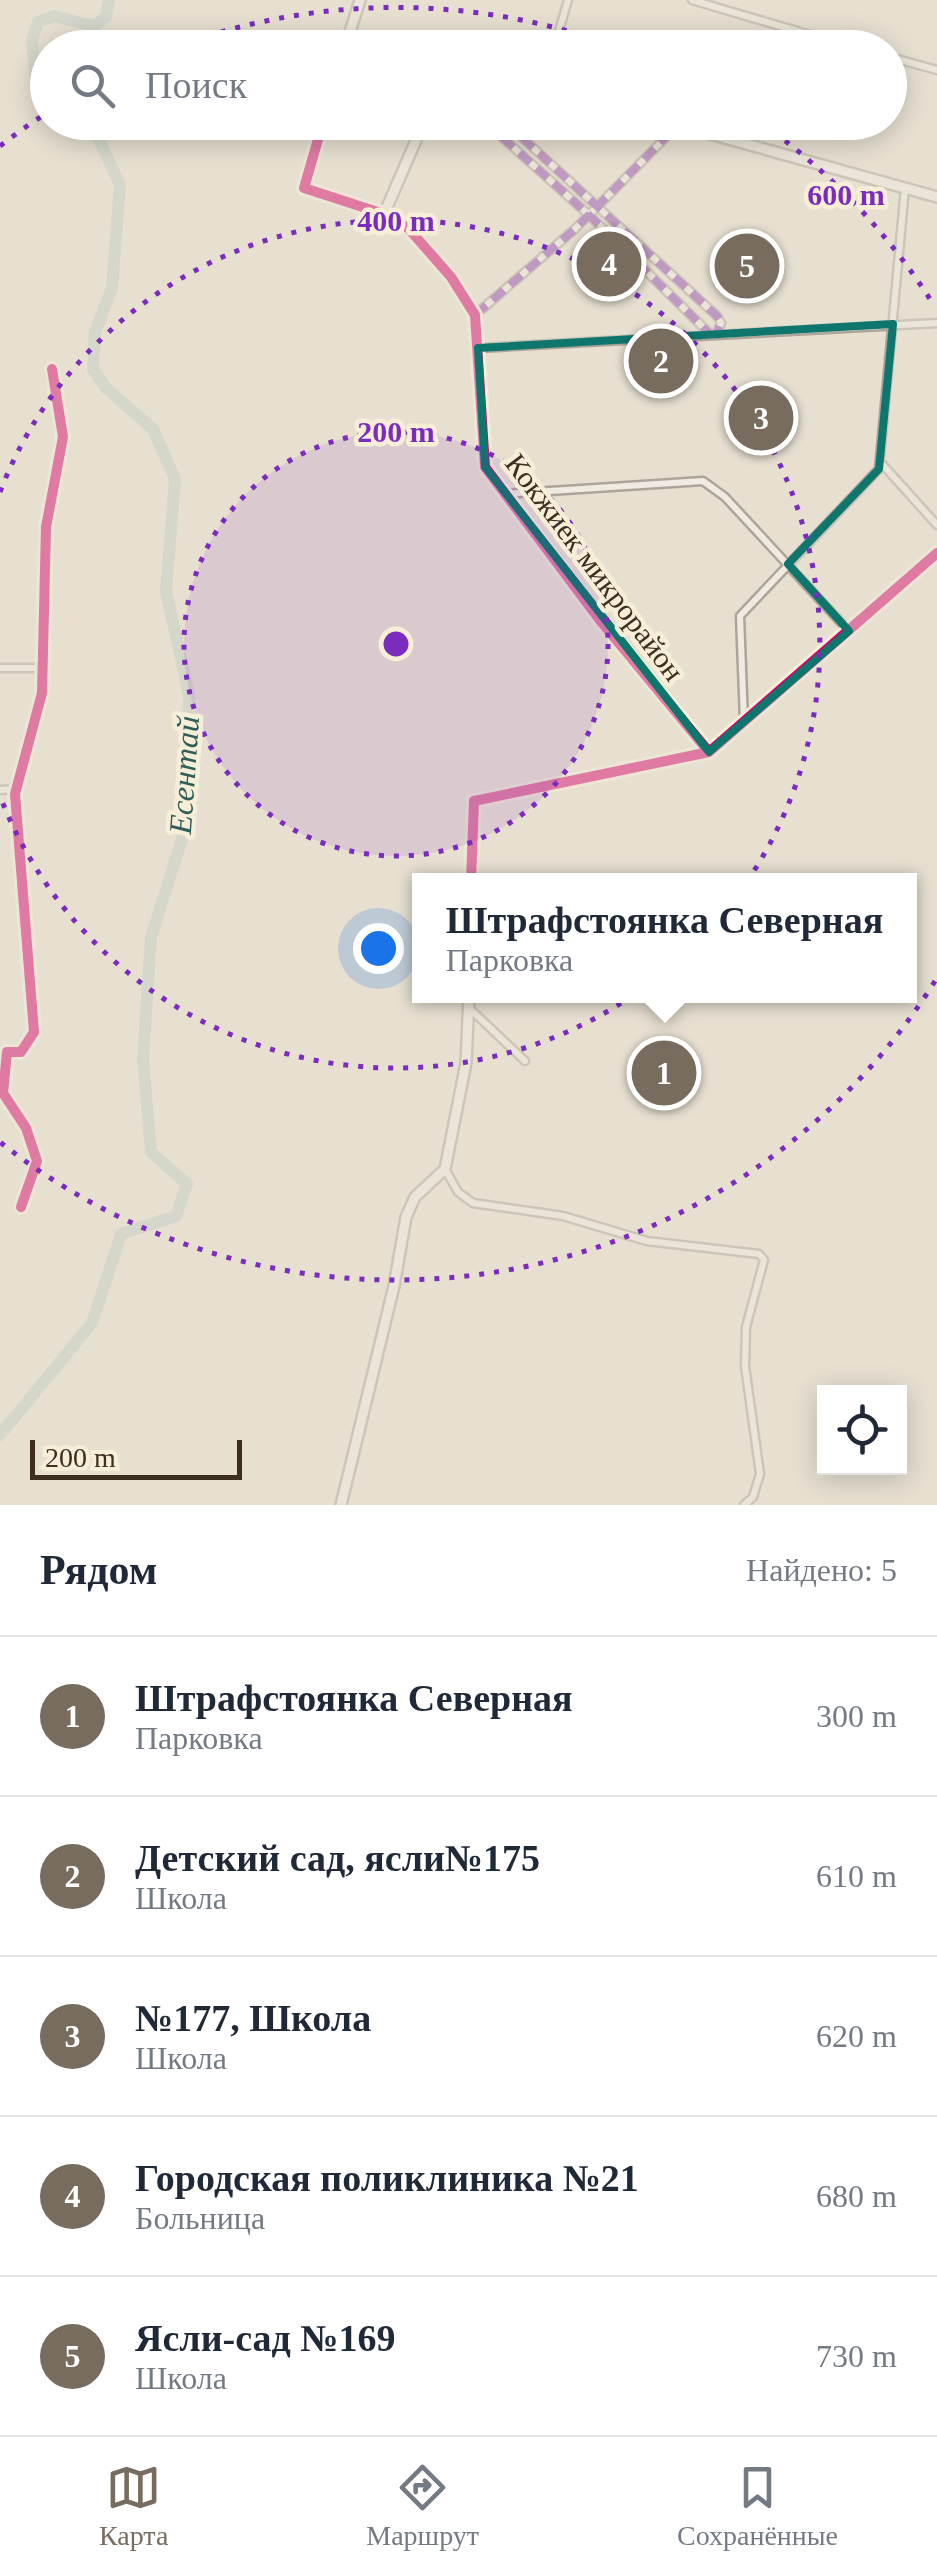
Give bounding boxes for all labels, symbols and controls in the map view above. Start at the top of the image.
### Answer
search box [30,30,907,140]
icon: search [65,58,120,113]
text: Поиск [145,64,247,106]
text: 600 m [807,178,885,211]
text: 400 m [357,204,435,237]
pin: 4 [576,226,642,302]
pin: 5 [714,228,780,304]
pin: 2 [628,324,694,398]
pin: 3 [728,380,794,456]
text: 200 m [357,415,435,448]
street label: Кокжиек микрорайон [499,447,691,687]
centre of rings [378,626,414,662]
water label: Есентай [162,714,206,837]
popup [412,873,917,1003]
text: Штрафстоянка Северная [446,899,883,941]
your location [353,923,404,974]
text: Парковка [446,942,573,978]
pin: 1 [632,1036,696,1110]
map controls [817,1385,907,1475]
button: locate [817,1385,907,1475]
scale bar [30,1435,242,1480]
text: 200 m [45,1442,116,1473]
text: Рядом [40,1547,157,1593]
text: Найдено: 5 [746,1552,897,1588]
text: Штрафстоянка Северная [135,1677,573,1719]
text: 1 [65,1698,81,1734]
text: 300 m [816,1698,897,1734]
text: Парковка [135,1720,263,1756]
text: Детский сад, ясли№175 [135,1837,540,1879]
text: 2 [65,1858,81,1894]
text: 610 m [816,1858,897,1894]
text: Школа [135,1880,227,1916]
text: №177, Школа [135,1997,371,2039]
text: 3 [65,2018,81,2054]
text: 620 m [816,2018,897,2054]
text: Школа [135,2040,227,2076]
text: Городская поликлиника №21 [135,2157,639,2199]
text: 4 [65,2178,81,2214]
text: 680 m [816,2178,897,2214]
text: Больница [135,2200,265,2236]
text: Ясли-сад №169 [135,2317,395,2359]
text: 5 [65,2338,81,2374]
text: 730 m [816,2338,897,2374]
text: Школа [135,2360,227,2396]
tab: Карта [99,2460,168,2552]
tab: Маршрут [366,2460,479,2552]
tab: Сохранённые [677,2460,838,2552]

